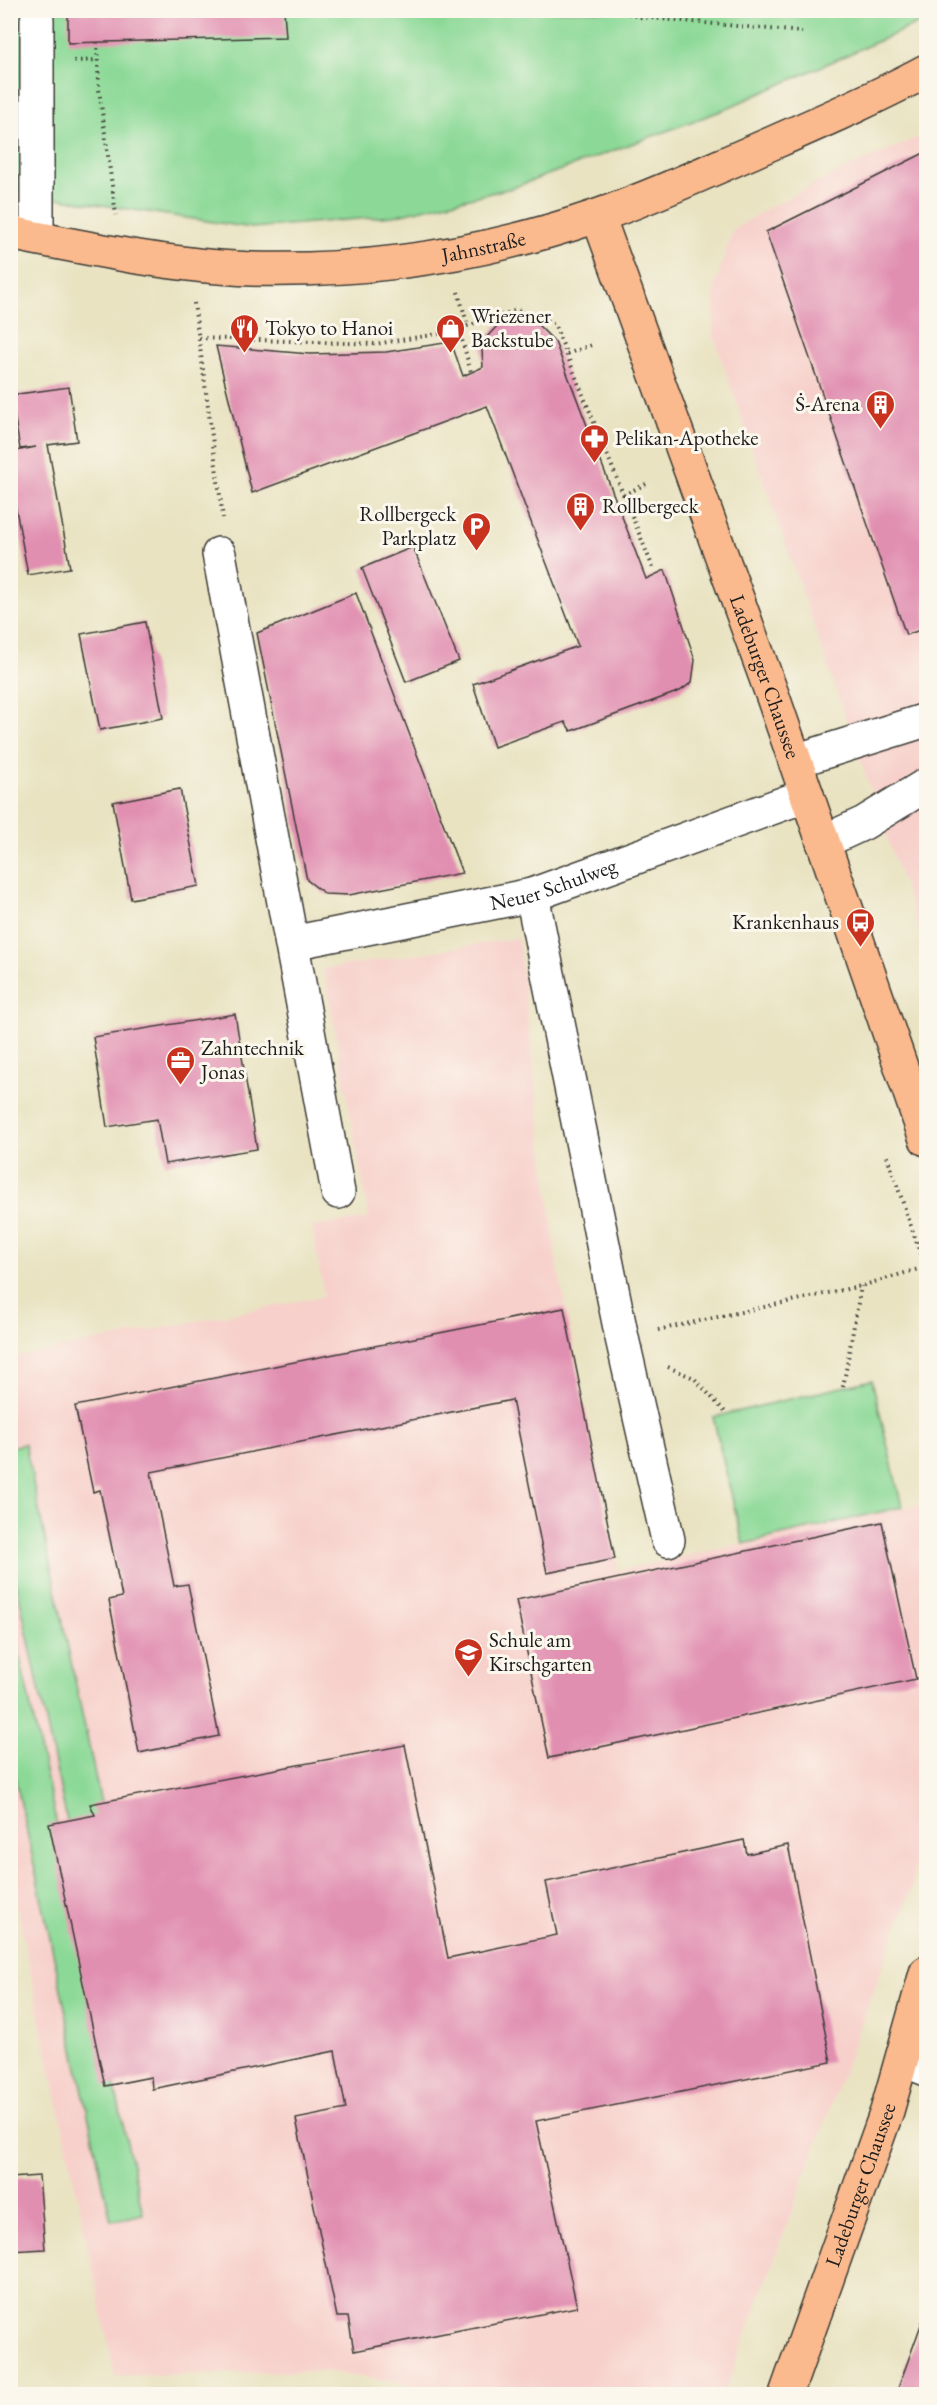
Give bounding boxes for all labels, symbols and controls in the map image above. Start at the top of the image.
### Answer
street label: Jahnstraße [437,224,528,269]
place label: Wriezener Backstube [471,302,554,353]
restaurant icon: Tokyo to Hanoi [228,312,260,354]
shop icon: Wriezener Backstube [434,312,466,354]
place label: Tokyo to Hanoi [265,314,393,341]
building icon: Ṡ-Arena [865,388,897,430]
place label: Ṡ-Arena [795,390,861,417]
pharmacy icon: Pelikan-Apotheke [578,422,610,464]
place label: Pelikan-Apotheke [615,424,758,451]
building icon: Rollbergeck [565,490,597,532]
place label: Rollbergeck [602,492,700,519]
place label: Rollbergeck Parkplatz [359,500,457,551]
parking icon: Rollbergeck Parkplatz [461,510,493,552]
street label: Ladeburger Chaussee [724,591,807,762]
street label: Neuer Schulweg [487,851,621,916]
bus stop icon: Krankenhaus [844,906,876,948]
place label: Krankenhaus [732,908,839,935]
place label: Zahntechnik Jonas [199,1034,305,1085]
office icon: Zahntechnik Jonas [164,1044,196,1086]
place label: Schule am Kirschgarten [489,1626,592,1677]
school or university icon: Schule am Kirschgarten [452,1636,484,1678]
street label: Ladeburger Chaussee [819,2100,902,2270]

